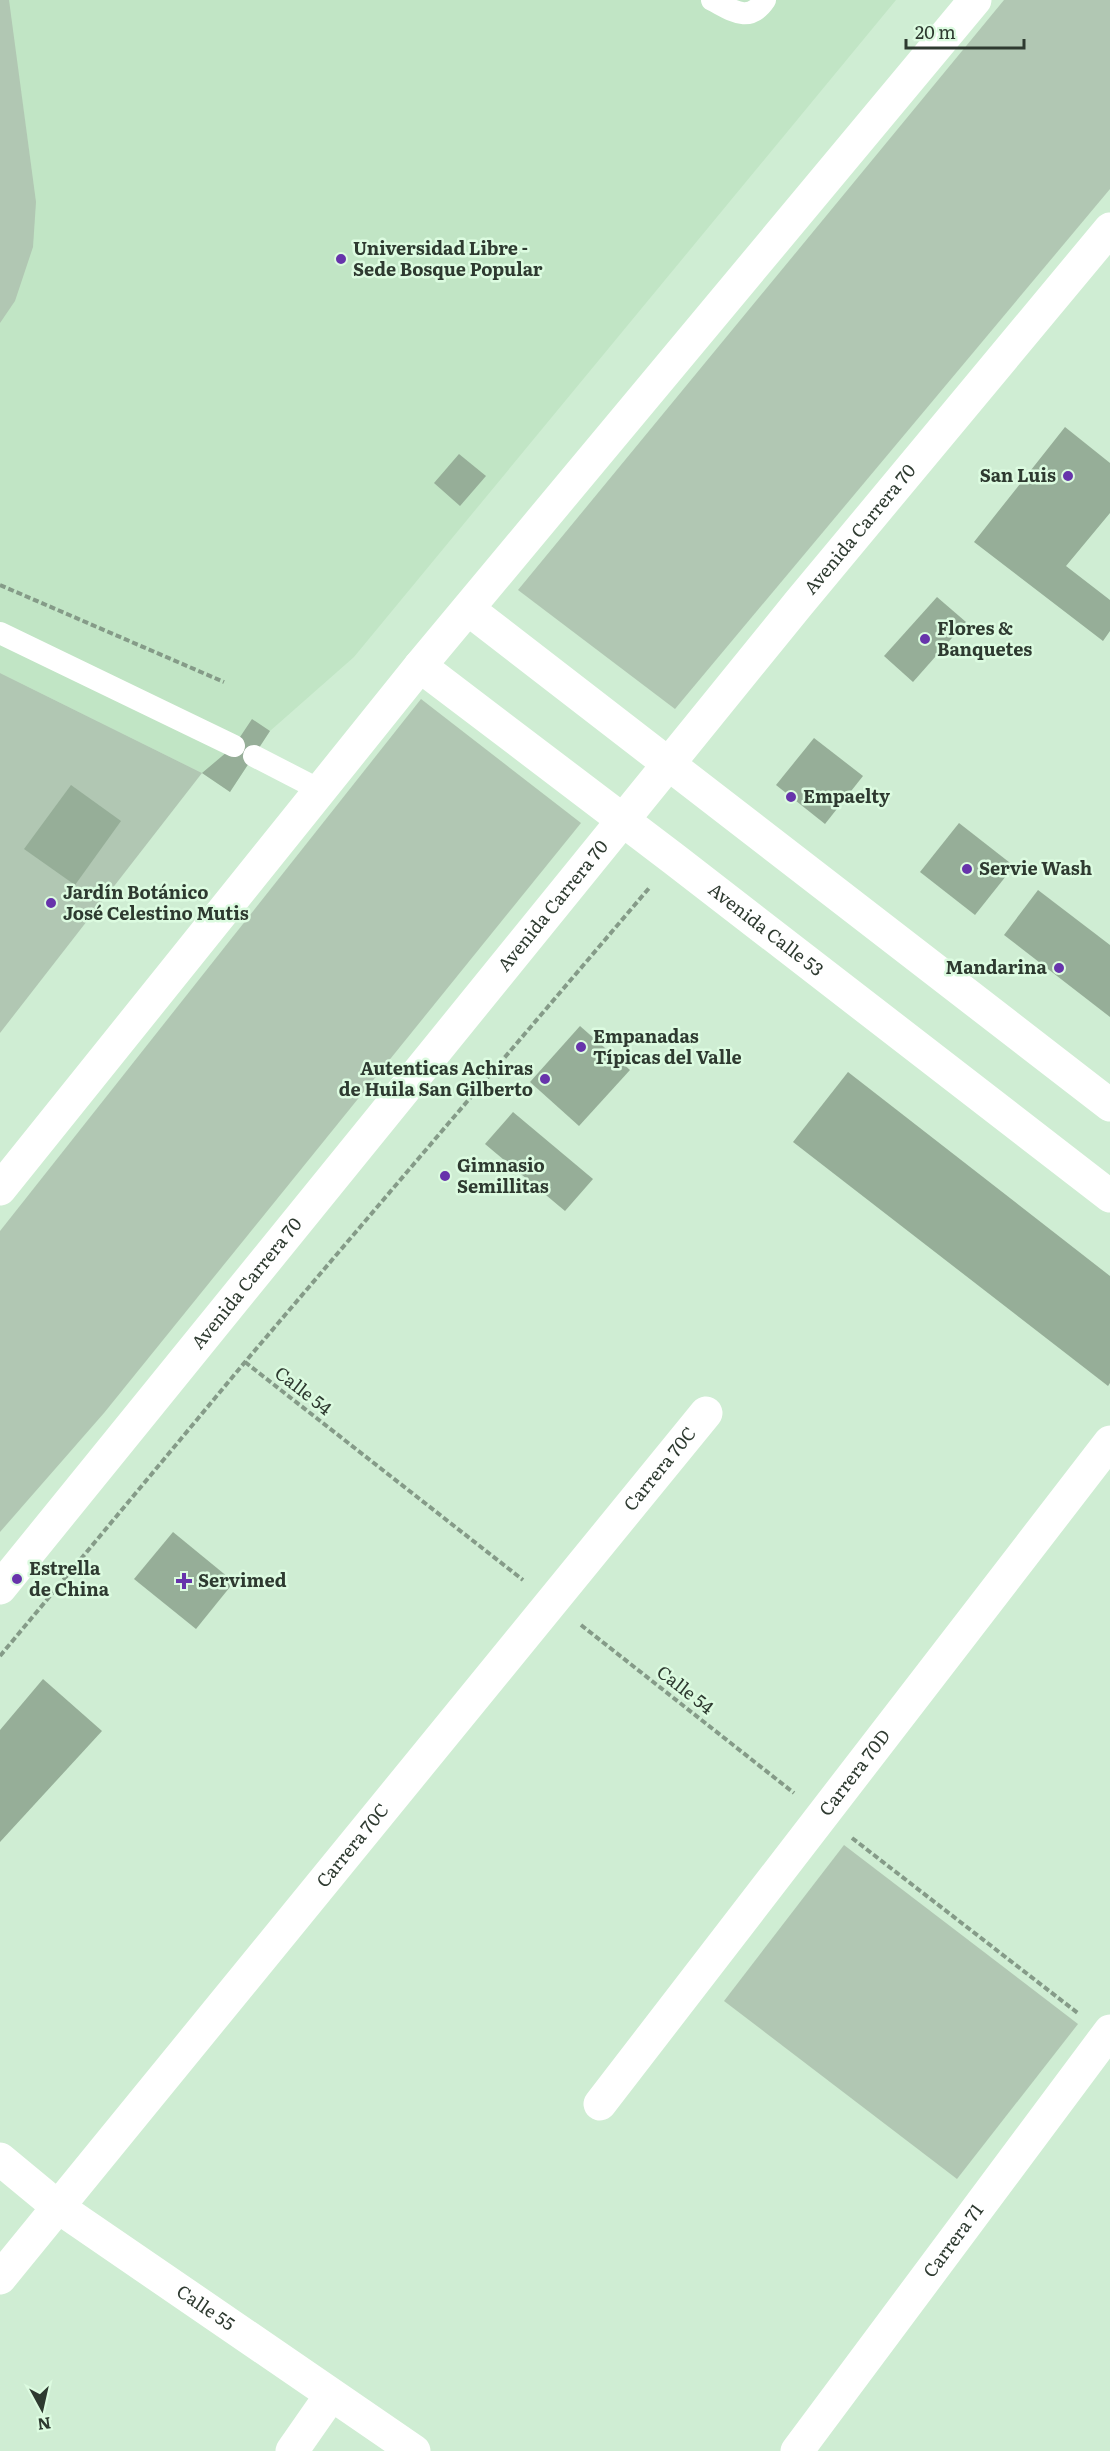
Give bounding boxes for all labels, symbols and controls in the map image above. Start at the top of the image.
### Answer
scale bar [906,12,1024,50]
text: 20 m [915,18,956,45]
place label: Universidad Libre - Sede Bosque Popular [353,234,543,282]
marker: Universidad Libre - Sede Bosque Popular [334,252,348,266]
street label: Avenida Carrera 70 [797,457,921,600]
place label: San Luis [980,461,1056,488]
marker: San Luis [1061,469,1075,483]
place label: Flores & Banquetes [937,614,1032,662]
marker: Flores & Banquetes [918,632,932,646]
place label: Empaelty [803,782,890,809]
marker: Empaelty [784,790,798,804]
street label: Avenida Carrera 70 [490,834,614,977]
place label: Servie Wash [979,854,1092,881]
marker: Servie Wash [960,862,974,876]
street label: Avenida Calle 53 [703,876,830,982]
place label: Jardín Botánico José Celestino Mutis [63,878,249,926]
marker: Jardín Botánico José Celestino Mutis [44,896,58,910]
place label: Mandarina [946,953,1048,980]
marker: Mandarina [1052,961,1066,975]
place label: Empanadas Típicas del Valle [593,1022,742,1070]
marker: Empanadas Típicas del Valle [574,1040,588,1054]
place label: Autenticas Achiras de Huila San Gilberto [339,1054,533,1102]
marker: Autenticas Achiras de Huila San Gilberto [538,1072,552,1086]
place label: Gimnasio Semillitas [457,1151,549,1199]
marker: Gimnasio Semillitas [438,1169,452,1183]
street label: Avenida Carrera 70 [184,1211,307,1354]
street label: Calle 54 [270,1359,338,1421]
street label: Carrera 70C [616,1420,702,1516]
place label: Estrella de China [29,1554,110,1602]
place label: Servimed [198,1566,287,1593]
marker: Estrella de China [10,1572,24,1586]
marker: Servimed [175,1572,193,1590]
street label: Calle 54 [652,1658,720,1720]
street label: Carrera 70D [812,1723,896,1821]
street label: Carrera 70C [309,1797,394,1893]
street label: Carrera 71 [916,2197,989,2283]
street label: Calle 55 [172,2277,241,2336]
north arrow [12,2379,72,2439]
text: N [36,2412,53,2438]

